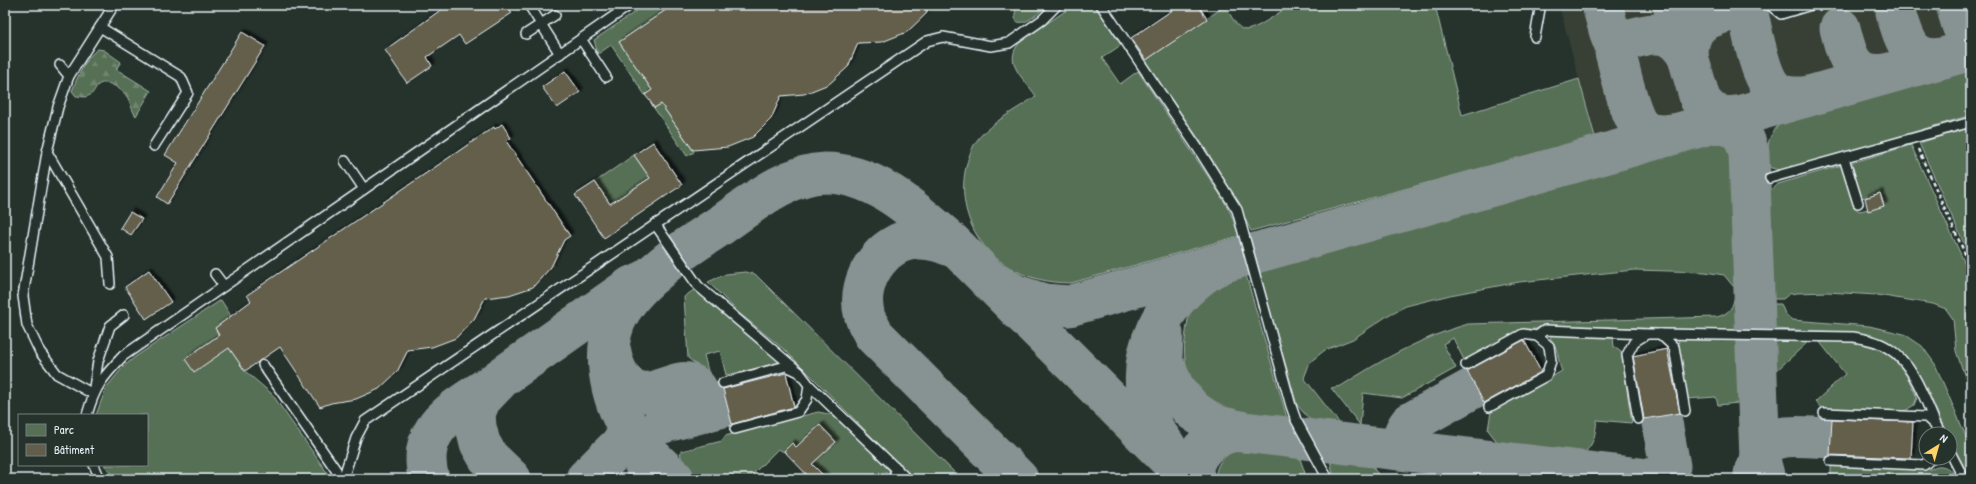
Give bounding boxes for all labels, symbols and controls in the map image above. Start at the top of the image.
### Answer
legend [18,414,148,466]
text: Parc [54,421,74,438]
north arrow [1918,426,1958,466]
text: N [1937,431,1951,445]
text: Bâtiment [54,441,95,458]

